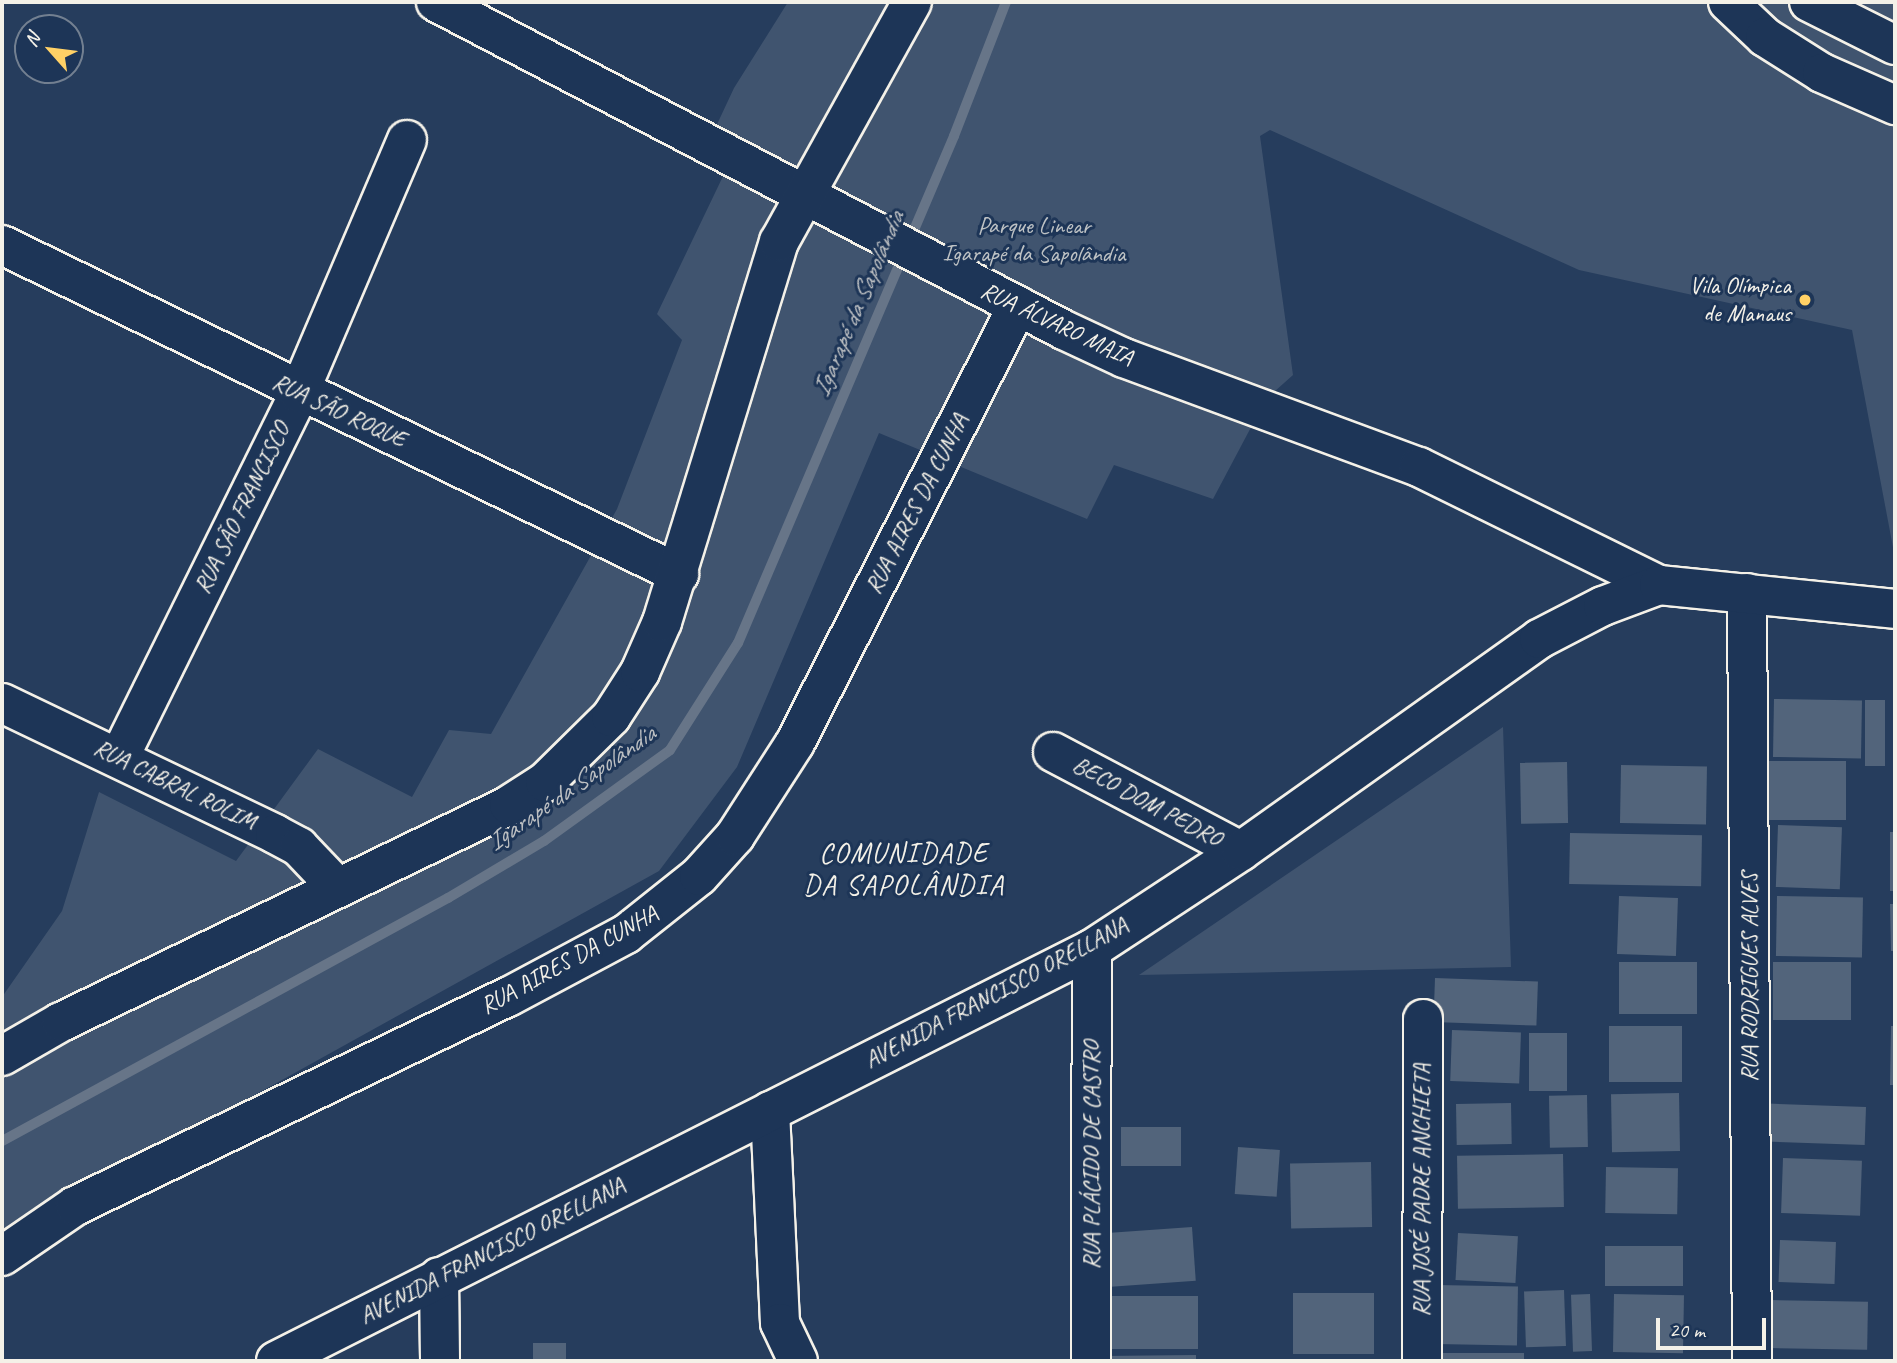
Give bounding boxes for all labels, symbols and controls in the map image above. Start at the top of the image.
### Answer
north arrow [14,14,84,84]
text: N [19,29,46,51]
water label: Igarapé da Sapolândia [805,206,911,402]
park label: Parque Linear Igarapé da Sapolândia [942,212,1126,268]
place label: Vila Olímpica de Manaus [1689,272,1791,328]
street label: RUA ÁLVARO MAIA [976,276,1138,372]
marker: Vila Olímpica de Manaus [1797,292,1813,308]
street label: RUA SÃO ROQUE [268,368,410,454]
street label: RUA AIRES DA CUNHA [859,409,975,599]
street label: RUA SÃO FRANCISCO [188,418,296,598]
water label: Igarapé da Sapolândia [481,718,661,858]
street label: RUA CABRAL ROLIM [89,733,261,837]
street label: BECO DOM PEDRO [1068,751,1226,853]
district label: COMUNIDADE DA SAPOLÂNDIA [805,836,1003,902]
street label: RUA RODRIGUES ALVES [1736,872,1764,1082]
street label: RUA AIRES DA CUNHA [475,899,663,1021]
street label: AVENIDA FRANCISCO ORELLANA [860,911,1132,1075]
street label: RUA PLÁCIDO DE CASTRO [1078,1040,1106,1270]
street label: RUA JOSÉ PADRE ANCHIETA [1408,1064,1436,1316]
street label: AVENIDA FRANCISCO ORELLANA [355,1172,629,1330]
scale bar [1659,1304,1769,1348]
text: 20 m [1669,1317,1705,1343]

